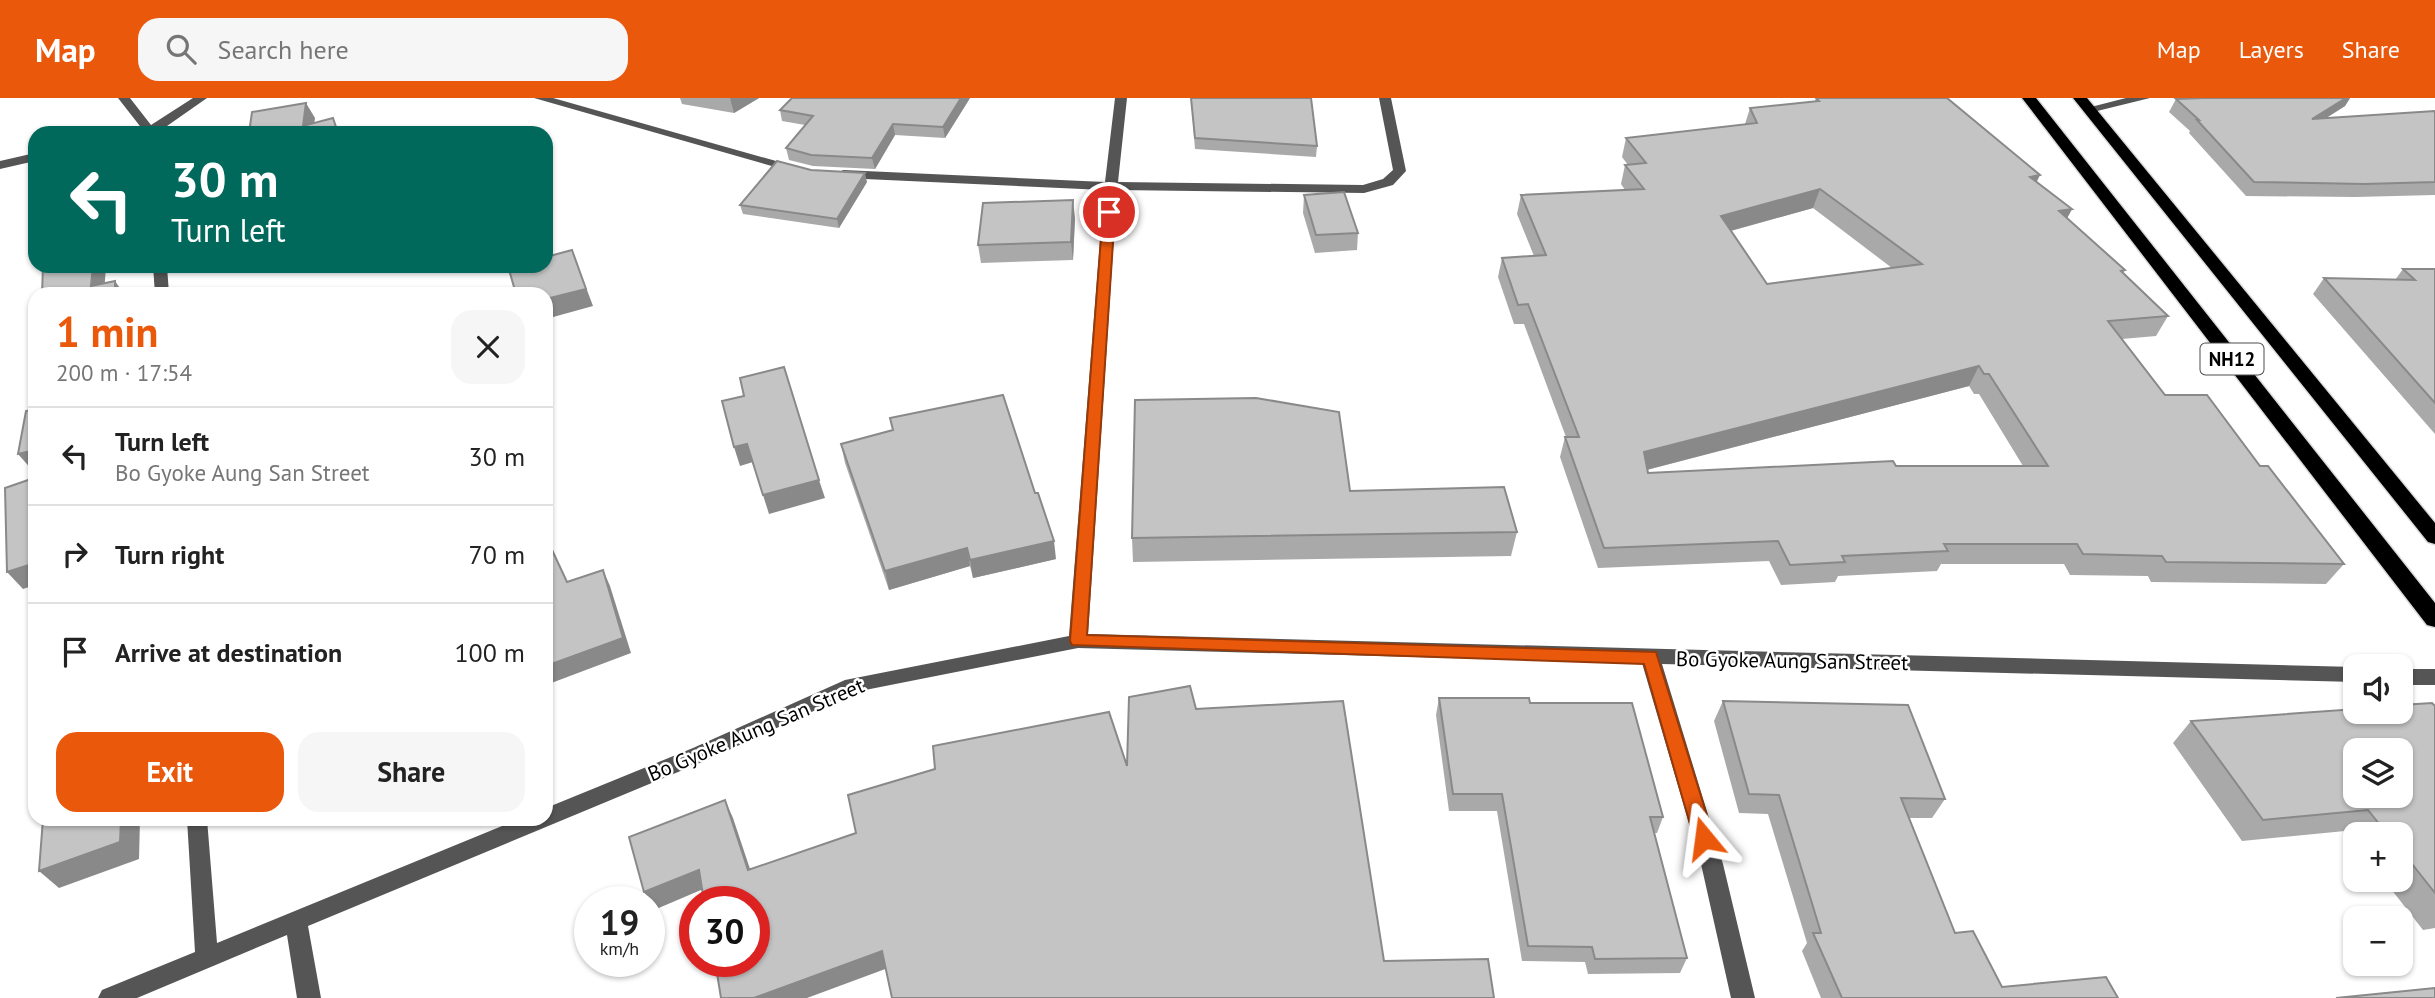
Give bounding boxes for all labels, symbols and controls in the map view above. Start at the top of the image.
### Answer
search box [138,18,628,81]
text: Map [35,28,96,71]
icon: search [162,30,200,68]
text: Search here [218,33,349,66]
text: Map [2157,34,2201,65]
text: Layers [2239,34,2304,65]
text: Share [2342,34,2400,65]
text: 30 m [171,147,278,211]
icon: left [56,154,147,245]
pin [1079,182,1139,242]
icon: arrive [1090,193,1128,231]
text: Turn left [171,209,286,251]
text: 1 min [56,304,158,359]
button: close [451,310,525,384]
road number: NH12 [2200,344,2264,374]
text: 200 m · 17:54 [56,358,192,387]
text: Turn left [115,425,209,458]
icon: left [56,437,94,475]
text: 30 m [469,440,525,473]
text: Bo Gyoke Aung San Street [115,458,370,487]
icon: right [56,535,94,573]
text: Turn right [115,538,224,571]
text: 70 m [469,538,525,571]
icon: arrive [56,633,94,671]
text: Arrive at destination [115,636,342,669]
text: 100 m [454,636,525,669]
street label: Bo Gyoke Aung San Street [1676,645,1908,676]
map controls [2343,654,2413,976]
button: sound [2343,654,2413,724]
street label: Bo Gyoke Aung San Street [644,672,868,787]
button: Exit [56,732,284,812]
button: Share [298,732,525,812]
button: layers [2343,738,2413,808]
position arrow [1667,801,1741,875]
button: + [2343,822,2413,892]
speed limit sign: 30 [679,886,770,977]
text: 19 [600,899,639,945]
button: − [2343,906,2413,976]
text: km/h [600,937,639,960]

